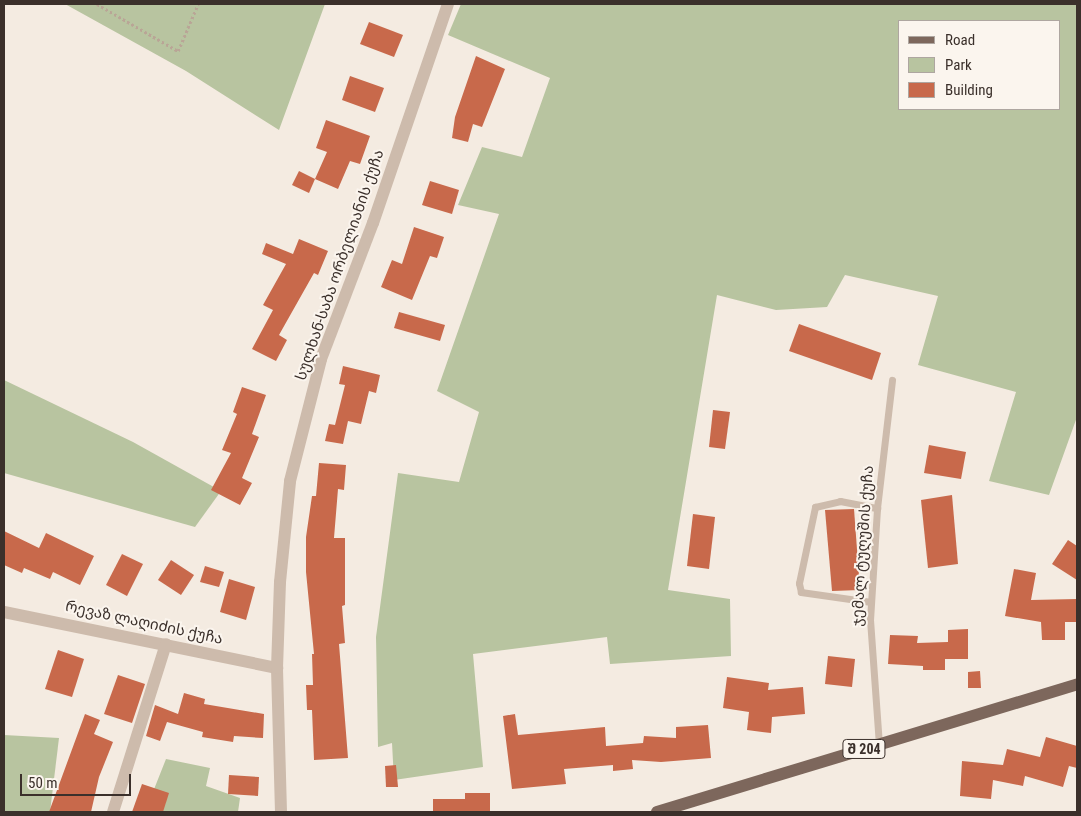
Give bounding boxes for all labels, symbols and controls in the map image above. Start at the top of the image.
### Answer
legend [898,20,1061,110]
text: Road [945,31,975,49]
text: Park [945,56,972,74]
text: Building [945,81,993,99]
street label: სულხან-საბა ორბელიანის ქუჩა [292,147,388,383]
street label: ჯემალ ტუღუშის ქუჩა [848,465,878,627]
street label: რევაზ ლაღიძის ქუჩა [64,598,224,648]
road number: შ 204 [842,738,886,761]
scale bar [22,764,134,796]
text: 50 m [28,774,58,792]

